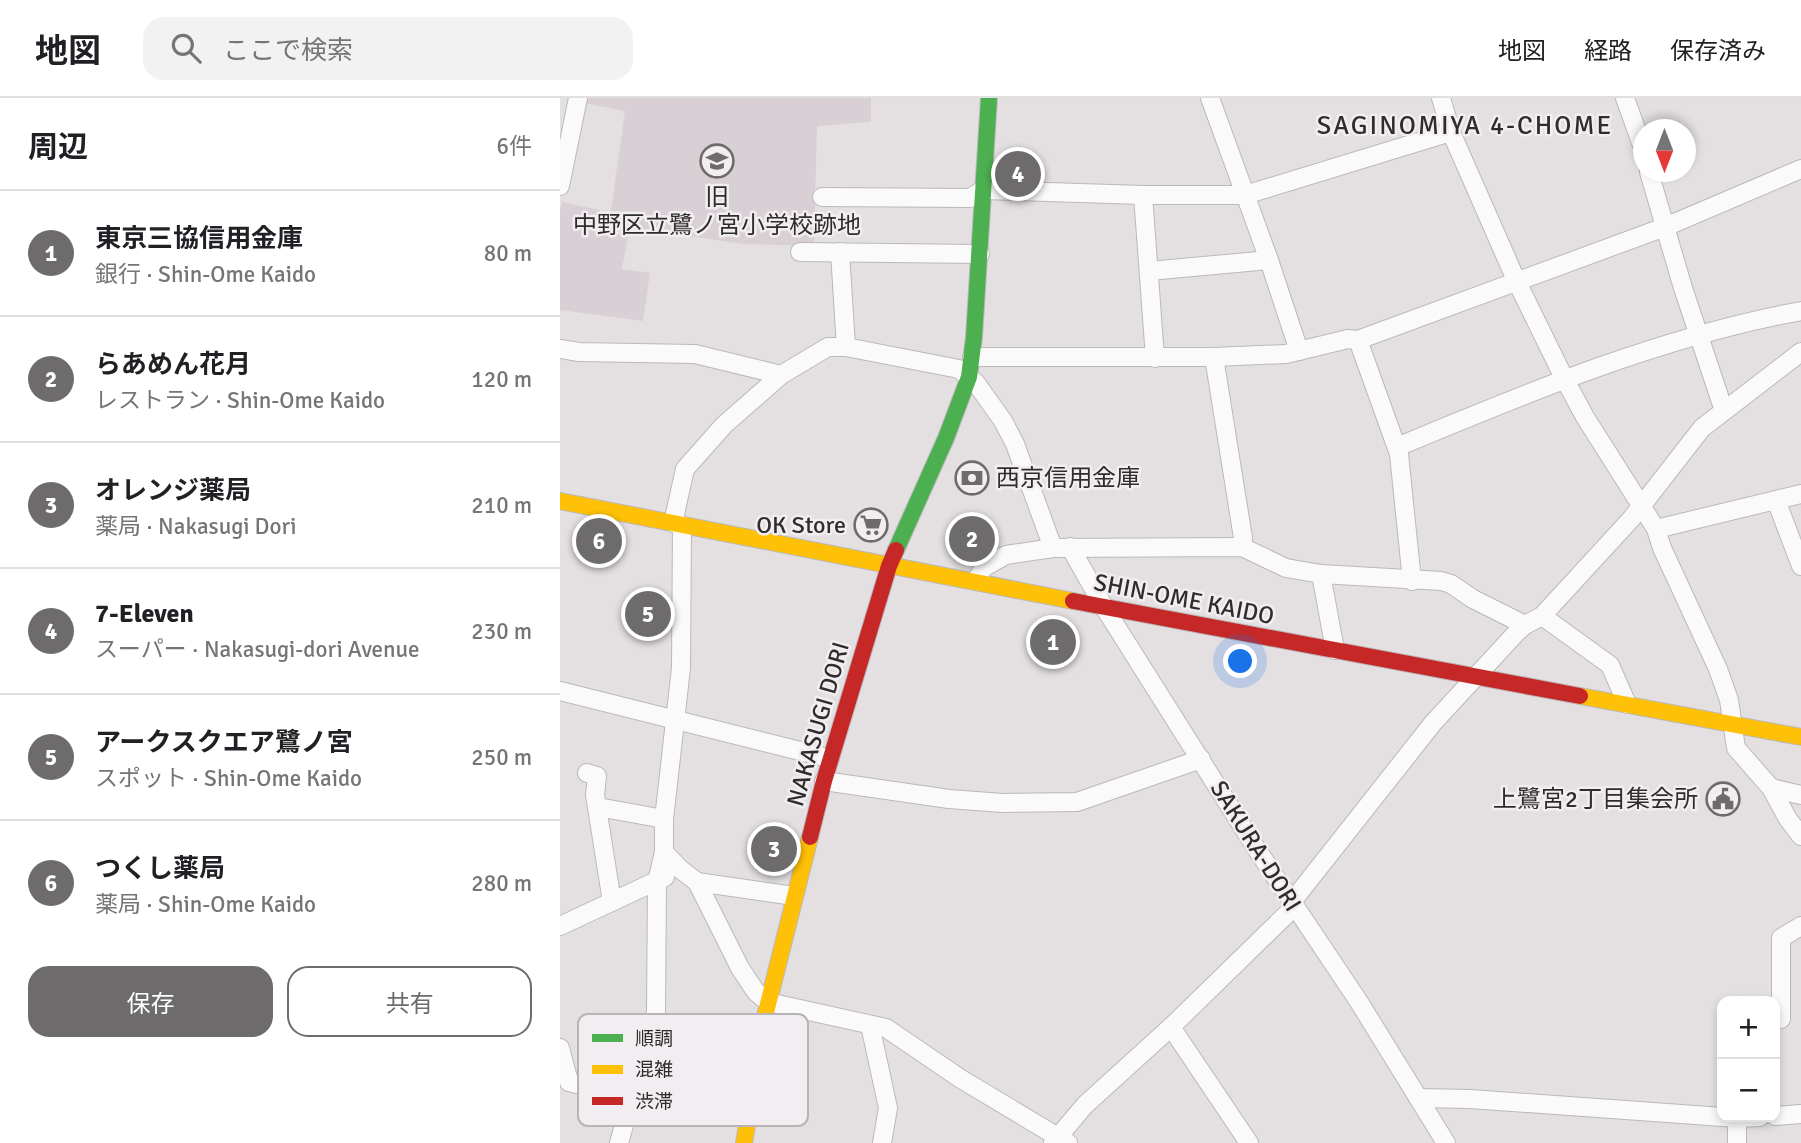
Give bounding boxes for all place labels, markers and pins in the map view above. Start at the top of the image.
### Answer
school or university icon: 旧 中野区立鷺ノ宮小学校跡地 [698,142,736,180]
pin: 4 [995,148,1041,200]
place label: 旧 中野区立鷺ノ宮小学校跡地 [573,182,861,240]
bank icon: 西京信用金庫 [953,459,991,497]
place label: 西京信用金庫 [996,463,1140,493]
supermarket icon: OK Store [852,506,890,544]
place label: OK Store [756,510,846,540]
pin: 2 [949,513,995,565]
pin: 6 [576,515,622,567]
pin: 5 [625,588,671,640]
pin: 1 [1030,616,1076,668]
public building icon: 上鷺宮2丁目集会所 [1704,780,1742,818]
place label: 上鷺宮2丁目集会所 [1493,784,1698,814]
pin: 3 [751,823,797,875]

